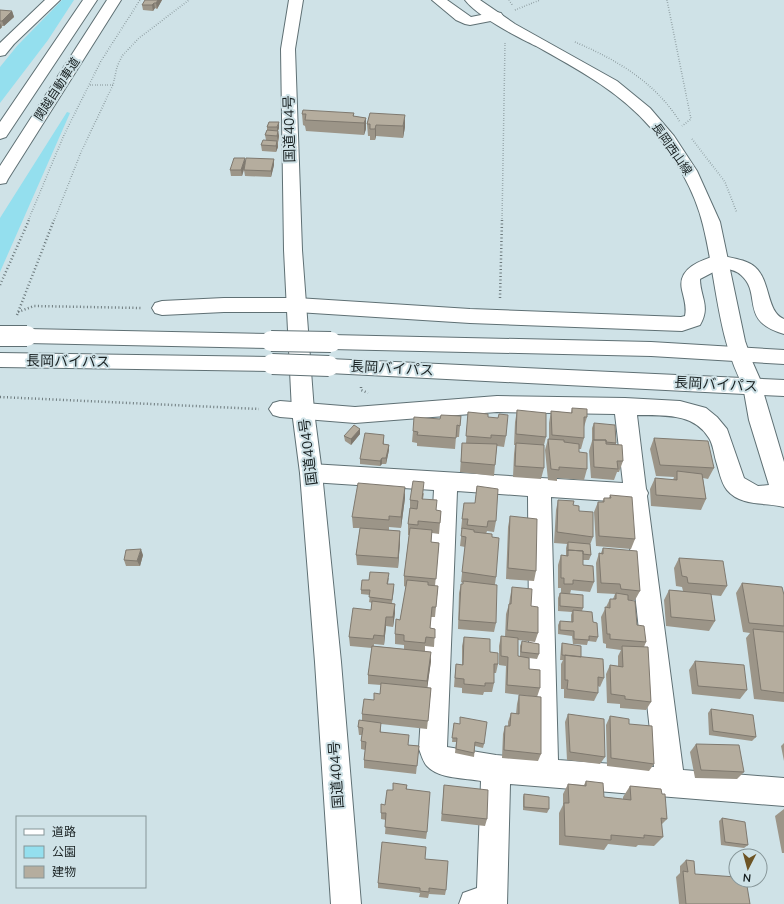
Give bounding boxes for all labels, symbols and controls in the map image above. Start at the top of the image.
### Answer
street label: 関越自動車道 [31,54,82,123]
street label: 国道404号 [279,95,299,163]
street label: 長岡西山線 [649,120,696,178]
street label: 長岡バイパス [26,351,110,371]
street label: 長岡バイパス [350,357,434,379]
street label: 長岡バイパス [674,373,758,395]
street label: 国道404号 [295,418,321,486]
street label: 国道404号 [325,741,347,809]
legend [16,816,146,888]
text: 道路 [52,824,76,839]
text: 公園 [52,844,76,859]
north arrow [728,848,768,888]
text: 建物 [52,864,76,879]
text: N [742,871,752,885]

